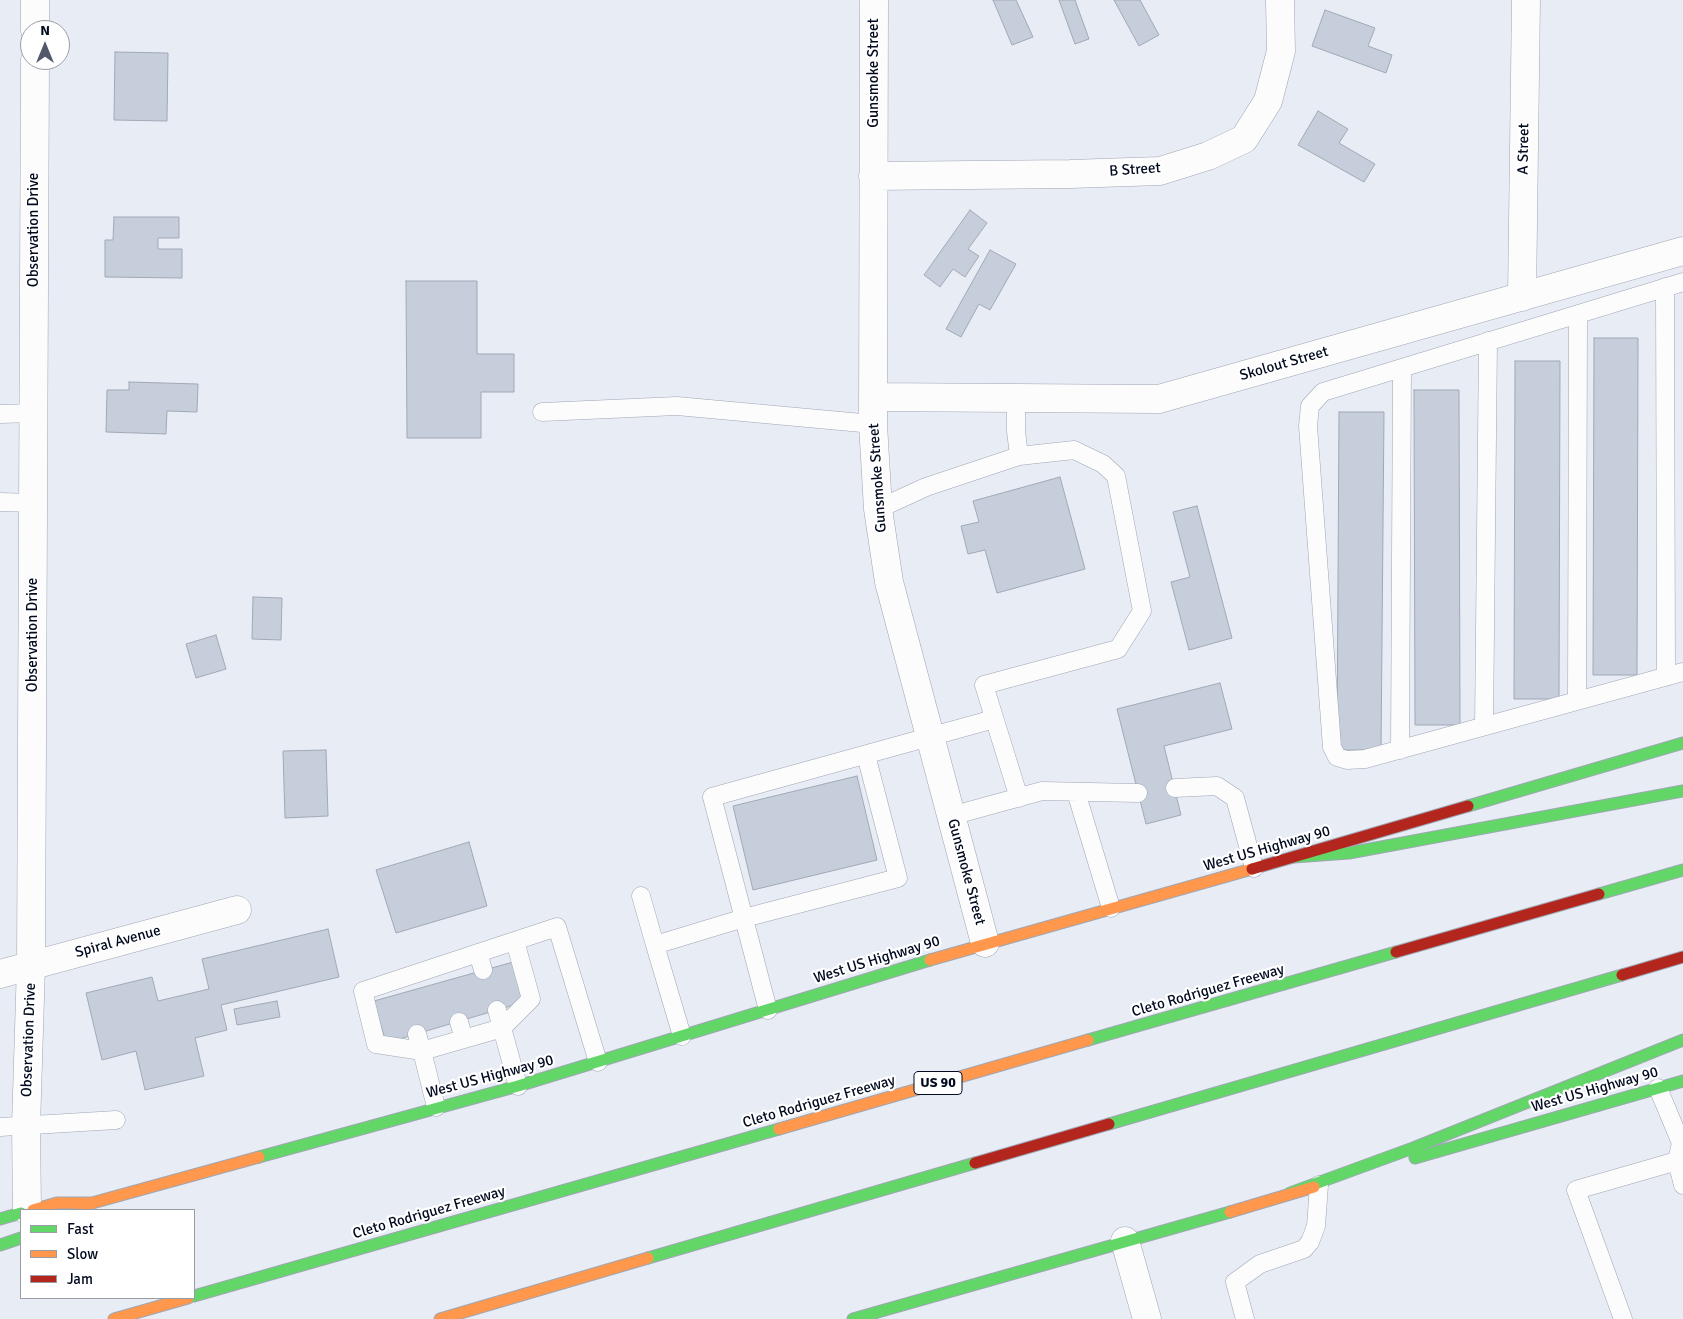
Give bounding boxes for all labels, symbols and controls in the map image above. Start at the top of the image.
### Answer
street label: Gunsmoke Street [865,18,883,128]
north arrow [20,20,70,70]
text: N [40,22,50,39]
street label: A Street [1515,123,1533,175]
street label: B Street [1109,159,1161,181]
street label: Observation Drive [25,173,43,287]
street label: Skolout Street [1238,343,1330,385]
street label: Gunsmoke Street [865,423,891,533]
street label: Observation Drive [24,578,42,692]
street label: Gunsmoke Street [943,817,989,927]
street label: West US Highway 90 [1202,822,1332,876]
street label: Spiral Avenue [73,922,163,962]
street label: West US Highway 90 [812,932,942,988]
street label: Cleto Rodriguez Freeway [1130,961,1286,1021]
street label: Observation Drive [18,983,40,1097]
street label: West US Highway 90 [424,1051,556,1103]
street label: West US Highway 90 [1530,1063,1660,1117]
street label: Cleto Rodriguez Freeway [741,1072,897,1132]
road number: US 90 [914,1072,962,1094]
street label: Cleto Rodriguez Freeway [351,1183,507,1243]
legend [20,1209,195,1299]
text: Fast [67,1220,94,1238]
text: Slow [67,1245,98,1263]
text: Jam [67,1270,93,1288]

